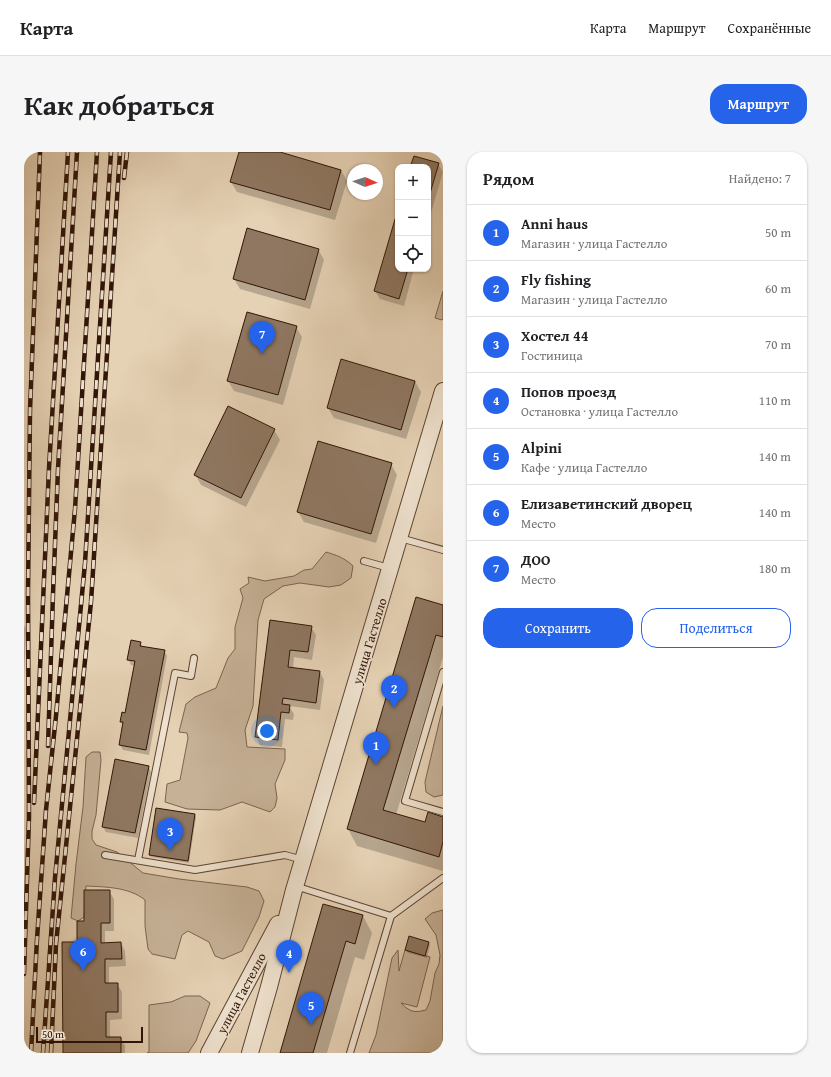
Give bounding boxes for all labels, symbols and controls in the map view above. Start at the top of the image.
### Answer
text: Карта [20,14,73,42]
text: Карта [590,18,626,38]
text: Маршрут [648,18,706,38]
text: Сохранённые [728,18,811,38]
text: Как добраться [24,84,214,125]
button: Маршрут [710,84,807,124]
north arrow [347,164,383,200]
map controls [395,164,431,272]
button: + [395,164,431,200]
text: Рядом [483,166,534,191]
text: Найдено: 7 [729,169,791,188]
button: − [395,200,431,236]
text: Anni haus [521,213,588,234]
text: 1 [493,223,499,242]
text: 50 m [765,223,791,242]
text: Магазин · улица Гастелло [521,234,667,253]
button: locate [395,236,431,272]
text: Fly fishing [521,269,591,290]
text: 2 [493,279,499,298]
text: 60 m [765,279,791,298]
text: Магазин · улица Гастелло [521,290,667,309]
pin: 7 [249,321,275,354]
text: Хостел 44 [521,325,588,346]
text: 3 [493,335,499,354]
text: 70 m [765,335,791,354]
text: Гостиница [521,346,583,365]
text: Попов проезд [521,381,616,402]
text: 4 [493,391,499,410]
text: 110 m [759,391,791,410]
text: Остановка · улица Гастелло [521,402,678,421]
text: Alpini [521,437,562,458]
text: 5 [493,447,499,466]
text: 140 m [759,447,791,466]
text: Кафе · улица Гастелло [521,458,647,477]
text: Елизаветинский дворец [521,493,692,514]
text: 6 [493,503,499,522]
text: 140 m [759,503,791,522]
text: Место [521,514,556,533]
text: ДОО [521,549,550,570]
text: 7 [493,559,499,578]
text: 180 m [759,559,791,578]
text: Место [521,570,556,589]
street label: улица Гастелло [347,595,392,688]
button: Сохранить [483,608,633,648]
button: Поделиться [641,608,791,648]
pin: 2 [381,675,407,708]
your location [257,721,277,741]
pin: 1 [363,732,389,765]
pin: 3 [157,818,183,851]
pin: 6 [70,938,96,971]
pin: 4 [276,940,302,973]
street label: улица Гастелло [212,949,271,1038]
pin: 5 [298,992,324,1025]
scale bar [36,1025,143,1044]
text: 50 m [42,1026,64,1042]

